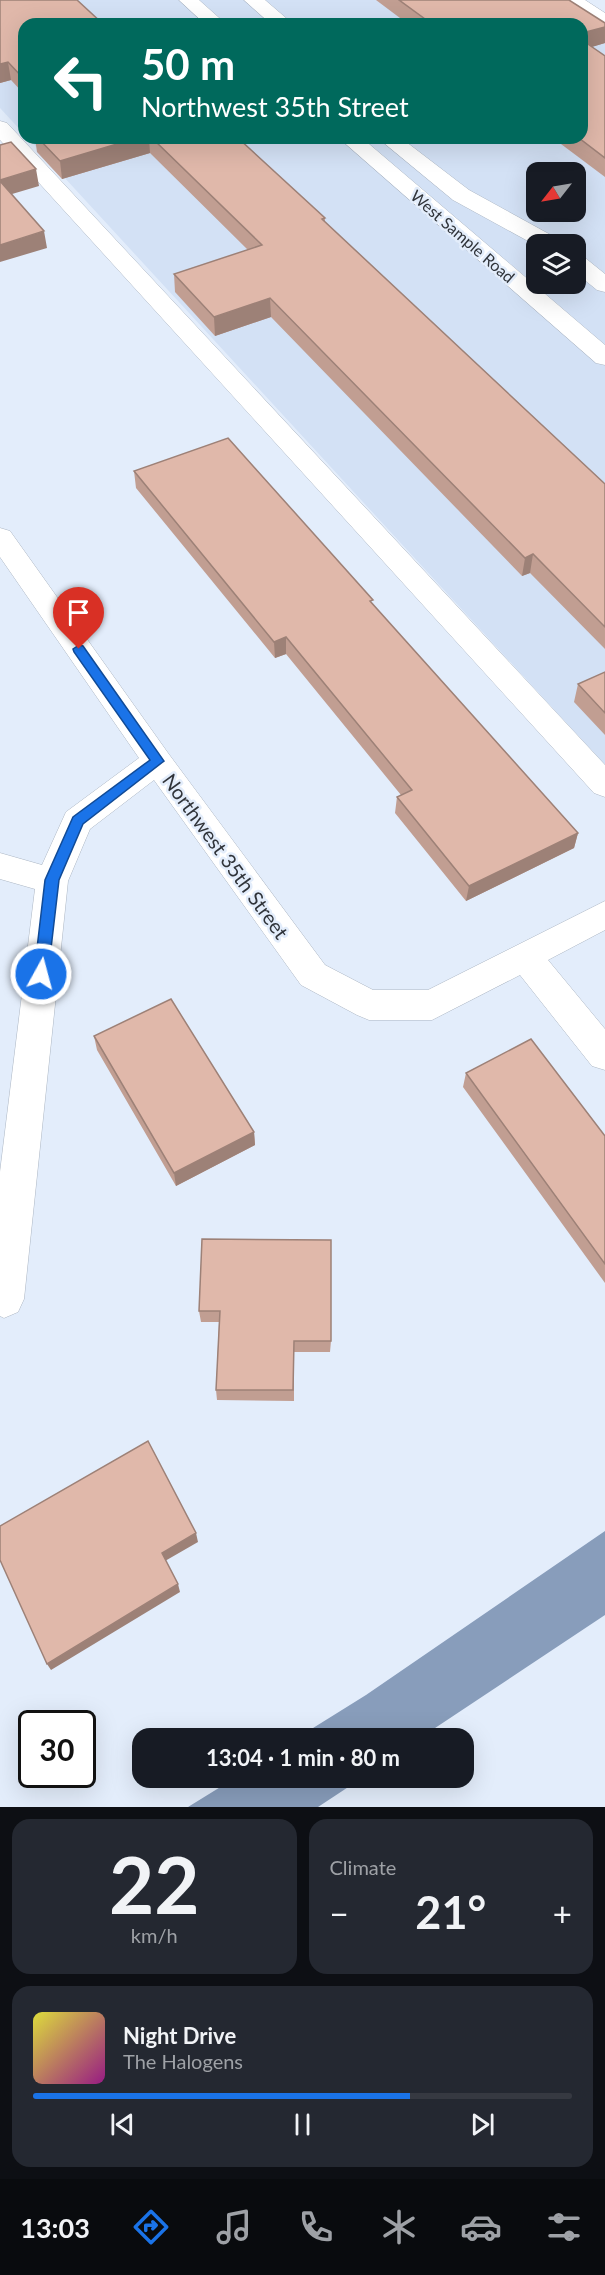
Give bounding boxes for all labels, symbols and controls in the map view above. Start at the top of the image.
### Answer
text: 50 m [141,39,235,89]
icon: left [42,42,120,120]
text: Northwest 35th Street [141,90,409,123]
north arrow [526,162,586,222]
map controls [526,162,586,294]
street label: West Sample Road [407,186,519,286]
button: layers [526,234,586,294]
pin [53,587,104,649]
icon: arrive [62,596,95,629]
street label: Northwest 35th Street [158,769,294,943]
position arrow [9,942,73,1006]
speed limit sign: 30 [18,1710,96,1788]
text: 13:04 · 1 min · 80 m [206,1744,400,1771]
text: 22 [109,1837,199,1931]
text: Climate [330,1855,396,1879]
text: 21° [415,1885,486,1939]
text: − [330,1893,349,1933]
text: + [553,1893,572,1933]
text: km/h [131,1923,178,1947]
text: Night Drive [123,2022,236,2049]
text: The Halogens [123,2049,243,2073]
icon: previous [106,2108,139,2141]
icon: pause [286,2108,319,2141]
icon: next [466,2108,499,2141]
icon: directions [130,2206,172,2248]
icon: music [213,2206,255,2248]
icon: phone [295,2206,337,2248]
icon: climate [378,2206,420,2248]
icon: car [460,2206,502,2248]
icon: filters [543,2206,585,2248]
text: 13:03 [20,2211,90,2244]

